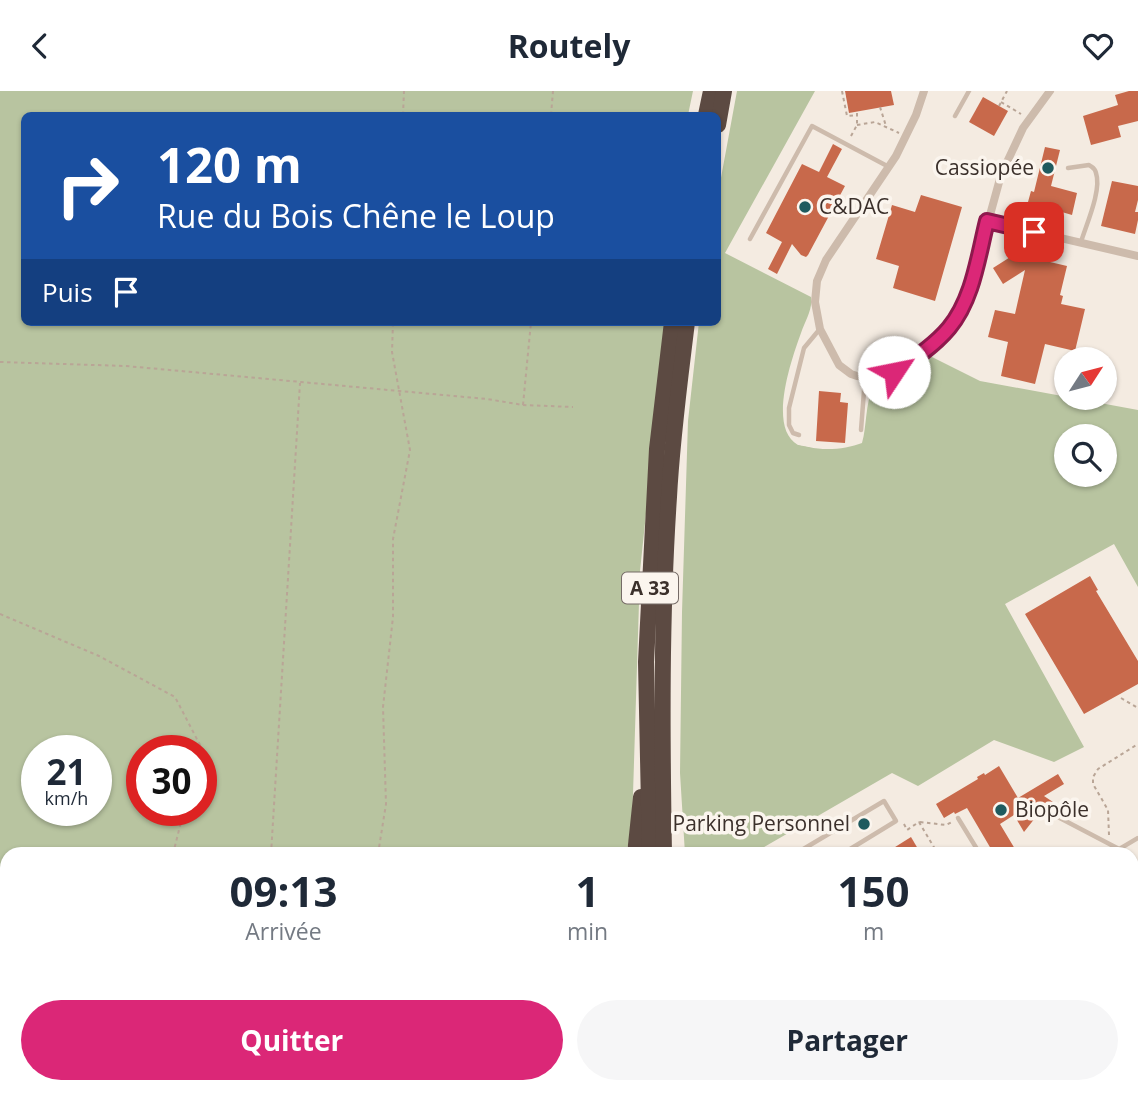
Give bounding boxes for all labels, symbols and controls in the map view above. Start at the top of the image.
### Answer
text: Routely [508,24,630,67]
icon: back [21,27,59,65]
icon: heart [1079,27,1117,65]
text: 120 m [157,131,302,197]
icon: right [42,140,133,231]
place label: Cassiopée [935,153,1034,181]
marker: Cassiopée [1040,160,1056,176]
place label: C&DAC [819,192,889,220]
text: Rue du Bois Chêne le Loup [157,194,555,237]
marker: C&DAC [797,199,813,215]
pin [1004,202,1064,262]
icon: arrive [1015,213,1053,251]
icon: arrive [107,273,145,311]
text: Puis [42,274,93,310]
position arrow [857,335,931,409]
north arrow [1054,347,1116,409]
map controls [1054,347,1117,487]
button: search [1054,424,1117,487]
road number: A 33 [622,573,678,603]
speed limit sign: 30 [126,735,217,826]
text: 21 [46,748,87,795]
text: km/h [45,786,88,810]
place label: Biopôle [1015,795,1089,823]
marker: Biopôle [993,802,1009,818]
place label: Parking Personnel [673,809,850,837]
marker: Parking Personnel [856,816,872,832]
text: 09:13 [229,862,337,919]
text: 1 [575,862,600,919]
text: 150 [838,862,910,919]
text: Arrivée [245,915,322,947]
text: min [567,915,608,947]
text: m [863,915,884,947]
button: Quitter [21,1000,563,1080]
button: Partager [577,1000,1118,1080]

